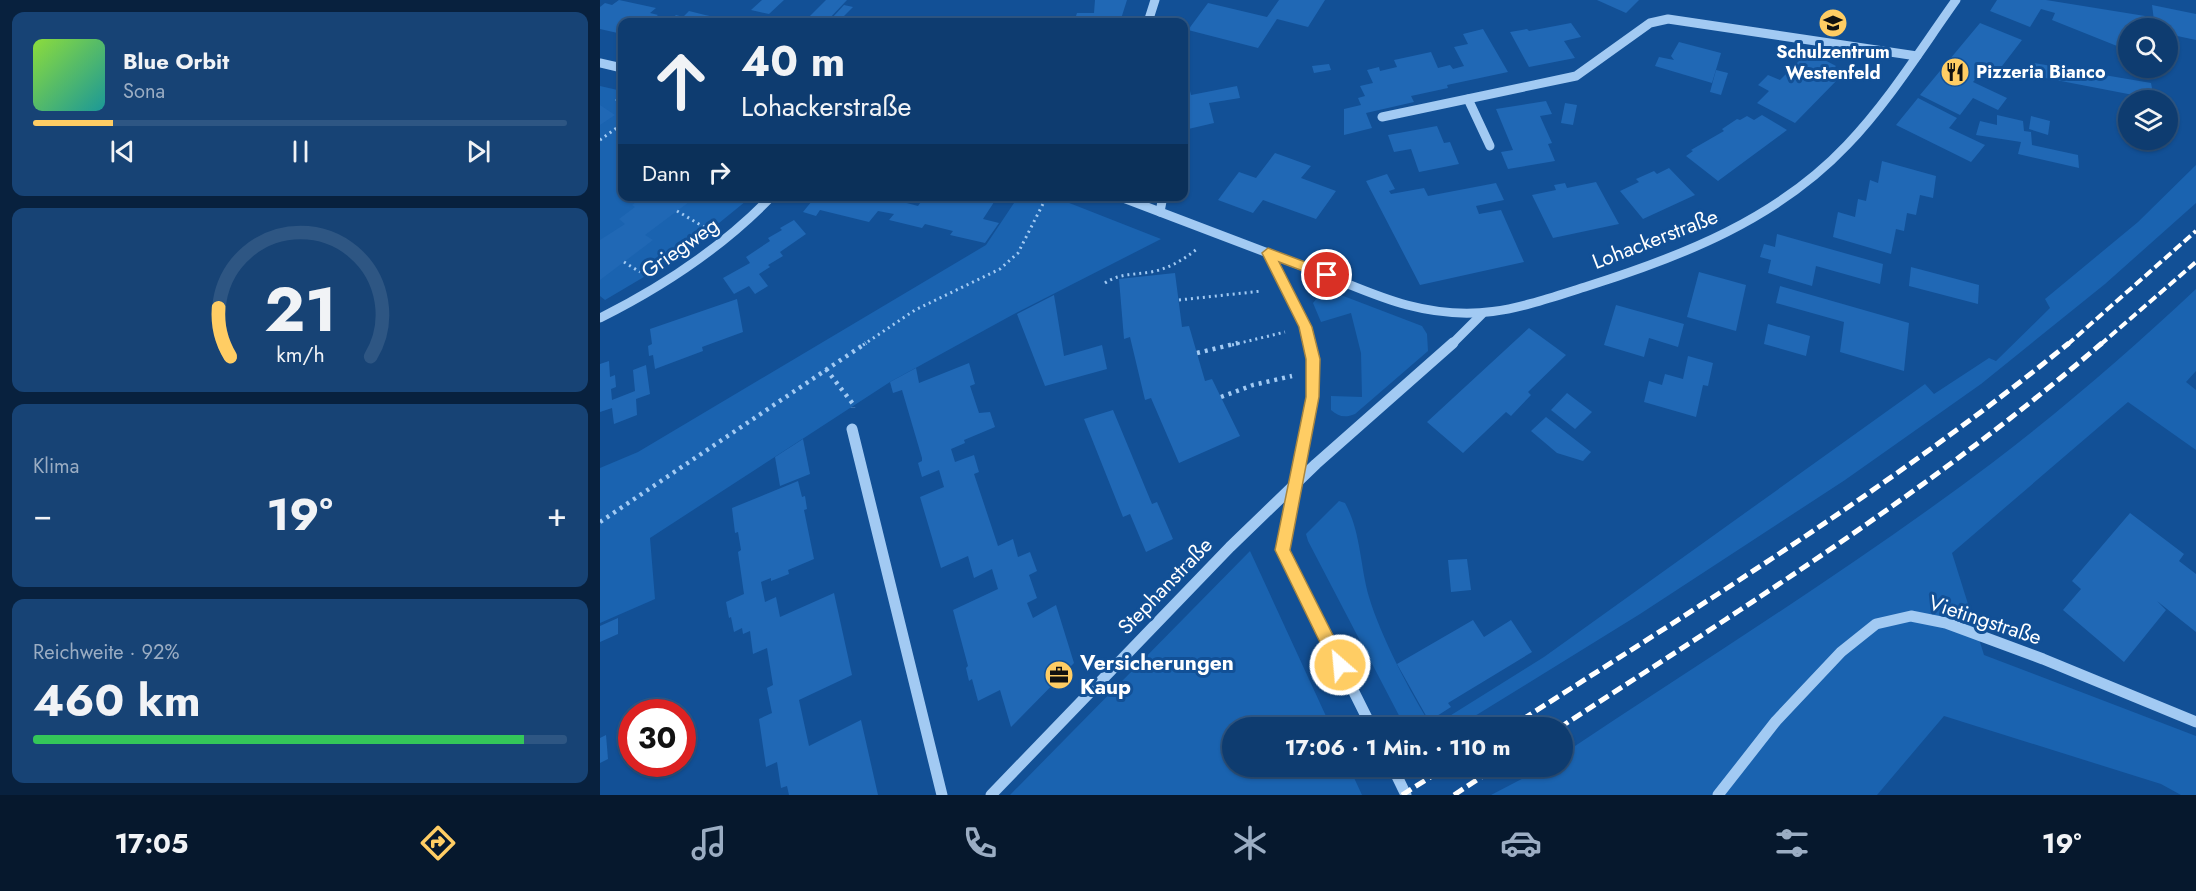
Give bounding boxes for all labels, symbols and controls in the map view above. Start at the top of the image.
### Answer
school or university icon: Schulzentrum Westenfeld [1817,7,1849,39]
map controls [2118,18,2178,150]
button: search [2118,18,2178,78]
text: 40 m [741,31,845,92]
place label: Schulzentrum Westenfeld [1776,39,1890,86]
icon: ahead [642,42,720,120]
text: Blue Orbit [123,45,229,77]
restaurant icon: Pizzeria Bianco [1939,56,1971,88]
place label: Pizzeria Bianco [1976,59,2106,85]
text: Sona [123,77,165,106]
text: Lohackerstraße [741,87,911,126]
button: layers [2118,90,2178,150]
icon: previous [106,135,139,168]
icon: pause [284,135,317,168]
icon: next [462,135,495,168]
icon: right [703,156,736,189]
text: Dann [642,157,691,189]
street label: Lohackerstraße [1588,201,1722,277]
street label: Griegweg [635,210,725,286]
pin [1301,249,1352,300]
icon: arrive [1310,258,1343,291]
text: 21 [264,264,336,354]
text: km/h [276,339,324,370]
text: Klima [33,452,79,481]
text: 19° [266,482,333,547]
text: − [33,491,52,538]
text: + [547,491,567,538]
street label: Stephanstraße [1111,531,1219,641]
street label: Vietingstraße [1925,588,2045,652]
position arrow [1308,633,1372,697]
text: Reichweite · 92% [33,638,179,667]
place label: Versicherungen Kaup [1079,648,1234,702]
office icon: Versicherungen Kaup [1043,659,1075,691]
text: 460 km [33,668,201,733]
speed limit sign: 30 [618,699,696,777]
text: 17:06 · 1 Min. · 110 m [1284,731,1511,763]
icon: directions [417,822,459,864]
icon: music [688,822,730,864]
icon: phone [959,822,1001,864]
icon: climate [1229,822,1271,864]
icon: car [1500,822,1542,864]
icon: filters [1771,822,1813,864]
text: 17:05 [114,824,188,863]
text: 19° [2042,824,2082,863]

